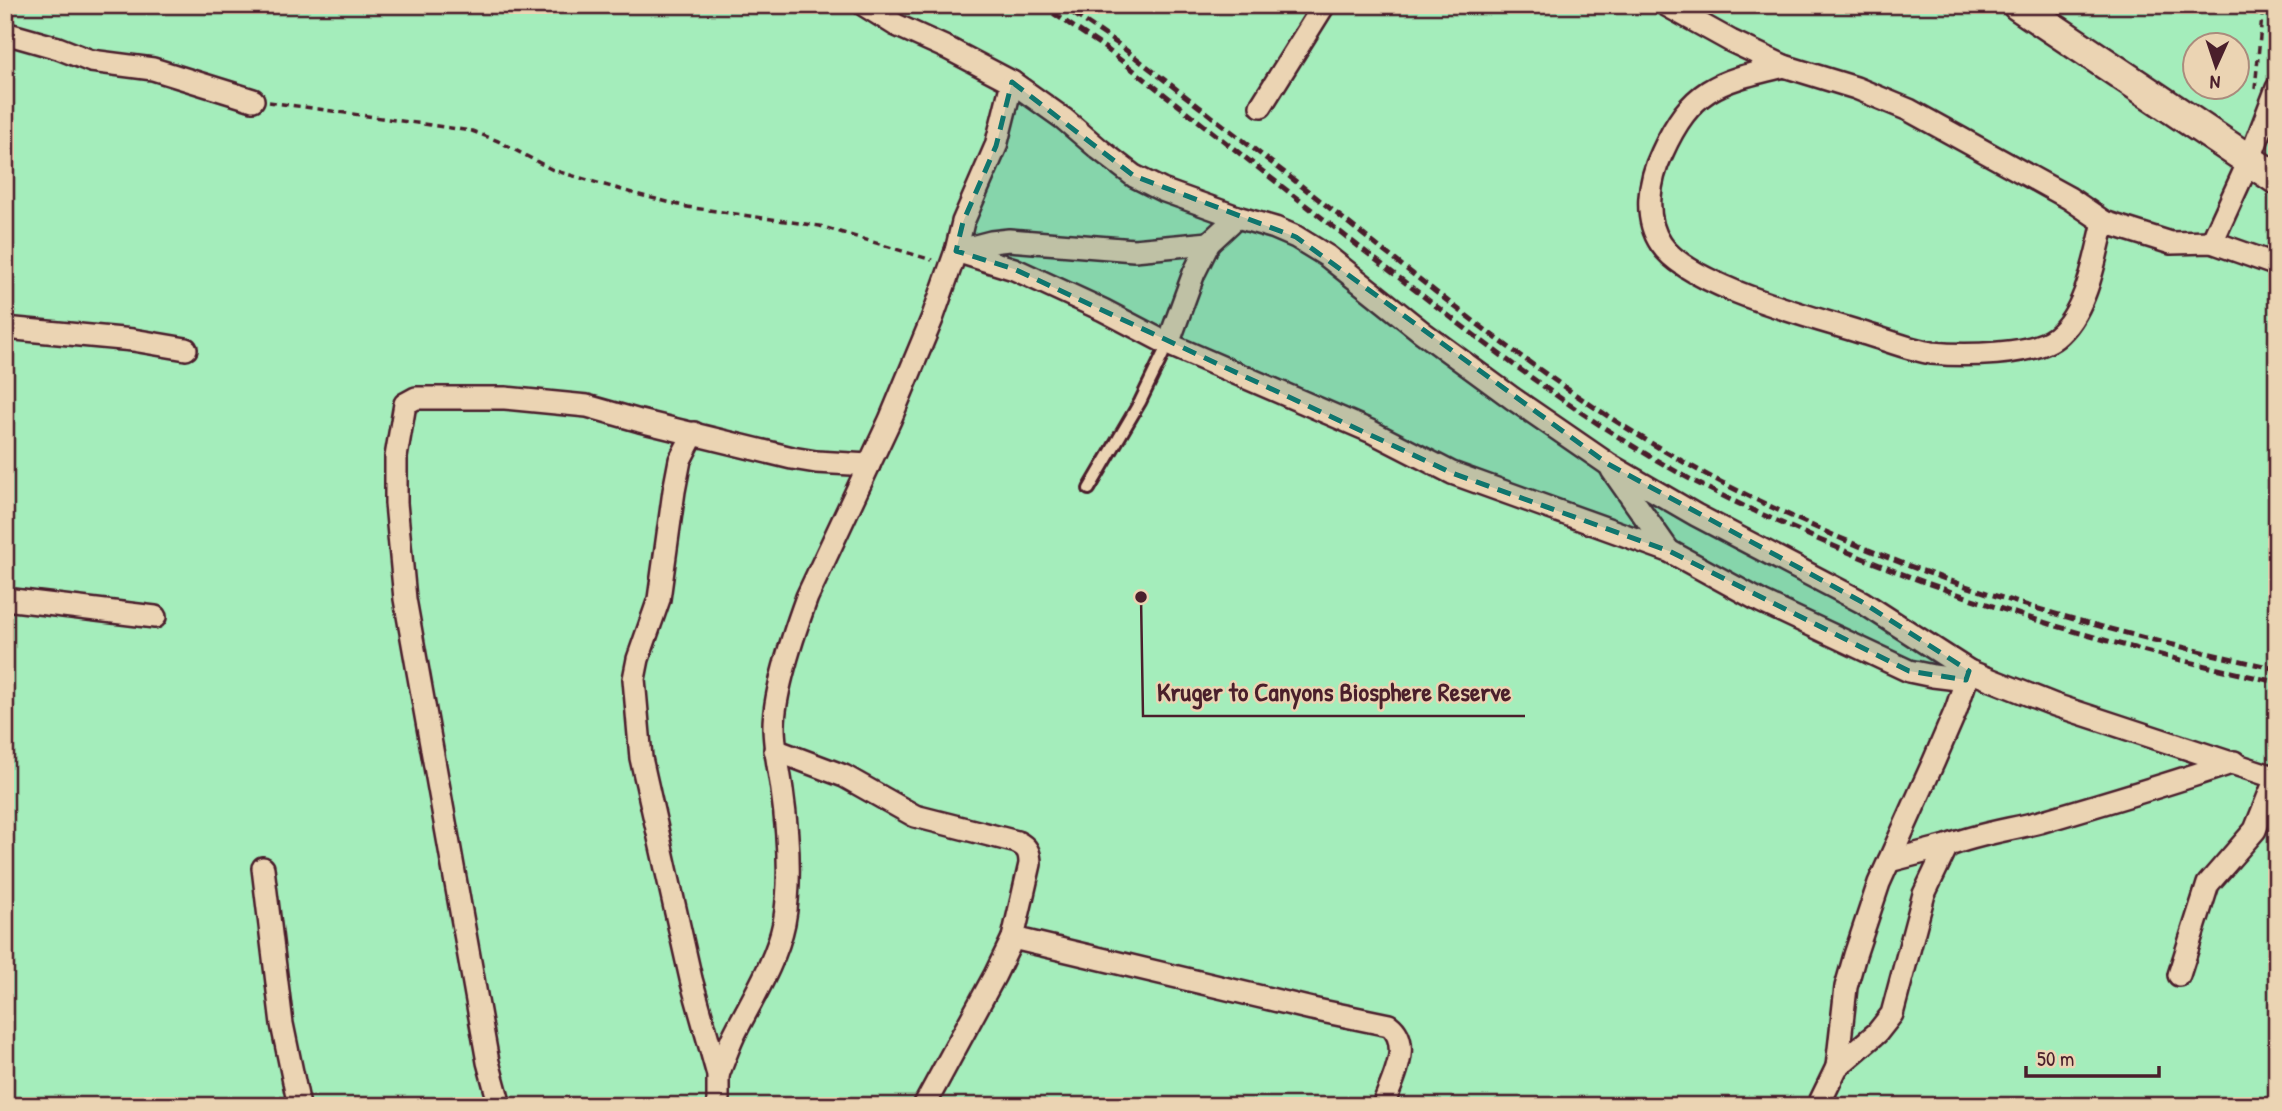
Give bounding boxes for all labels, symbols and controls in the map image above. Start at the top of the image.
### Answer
north arrow [2180,32,2250,102]
text: N [2209,70,2221,96]
callout: Kruger to Canyons Biosphere Reserve [1143,669,1525,716]
text: Kruger to Canyons Biosphere Reserve [1157,674,1512,710]
scale bar [2026,1034,2160,1078]
text: 50 m [2037,1044,2074,1073]

